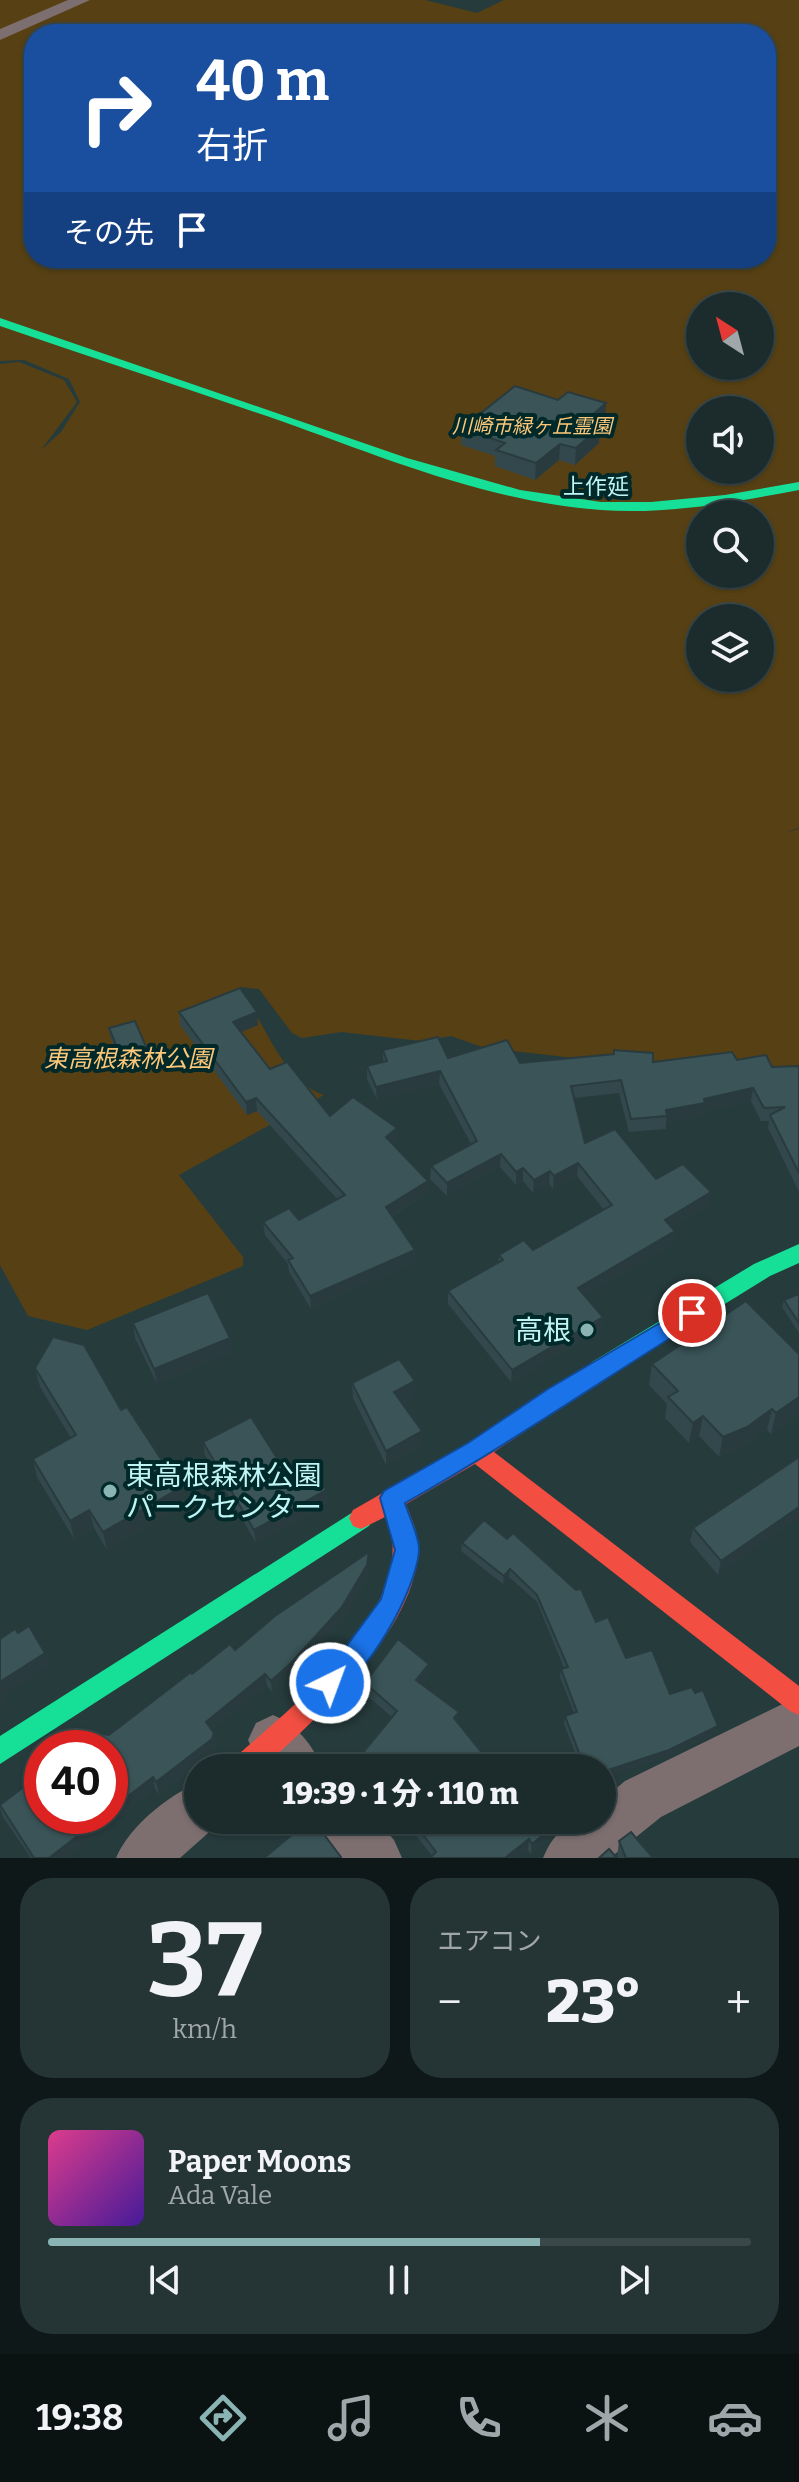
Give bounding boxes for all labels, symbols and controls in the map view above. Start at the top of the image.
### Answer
text: 40 m [196,48,329,115]
icon: right [64,56,168,160]
text: 右折 [196,124,268,168]
icon: arrive [170,208,214,252]
text: その先 [64,215,154,251]
north arrow [686,292,774,380]
map controls [686,292,774,692]
button: sound [686,396,774,484]
park label: 川崎市緑ヶ丘霊園 [452,414,615,438]
district label: 上作延 [563,473,629,500]
button: search [686,500,774,588]
button: layers [686,604,774,692]
park label: 東高根森林公園 [44,1045,215,1073]
pin [658,1279,726,1347]
icon: arrive [670,1291,714,1335]
place label: 高根 [515,1314,571,1347]
marker: 高根 [578,1321,596,1339]
place label: 東高根森林公園 パークセンター [126,1459,322,1524]
marker: 東高根森林公園 パークセンター [101,1482,119,1500]
position arrow [288,1641,372,1725]
speed limit sign: 40 [24,1730,128,1834]
text: 19:39 · 1 分 · 110 m [282,1776,518,1812]
text: 37 [147,1899,263,2024]
text: エアコン [438,1926,542,1957]
text: 23° [546,1966,642,2038]
text: − [438,1976,462,2029]
text: + [726,1976,751,2029]
text: km/h [173,2014,237,2045]
text: Paper Moons [168,2144,351,2180]
text: Ada Vale [168,2180,272,2211]
icon: previous [143,2258,187,2302]
icon: pause [377,2258,421,2302]
icon: next [612,2258,656,2302]
icon: directions [195,2390,251,2446]
icon: music [323,2390,379,2446]
icon: phone [451,2390,507,2446]
icon: climate [579,2390,635,2446]
icon: car [707,2390,763,2446]
text: 19:38 [36,2396,124,2440]

